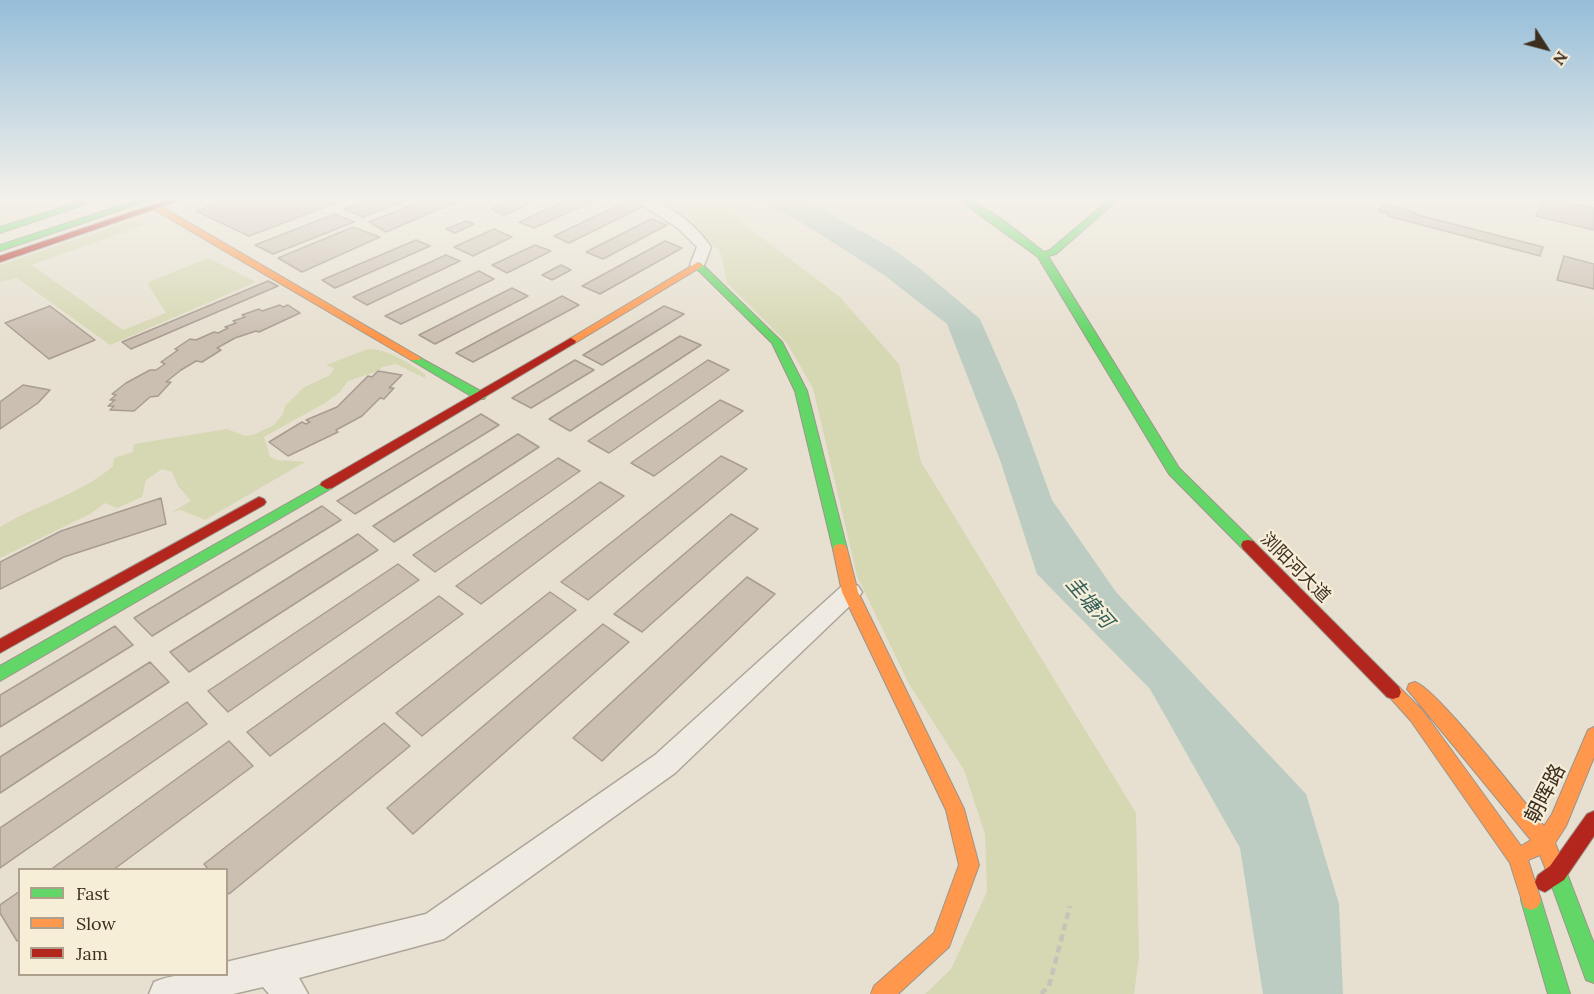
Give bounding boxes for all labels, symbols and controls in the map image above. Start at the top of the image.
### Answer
north arrow [1516,18,1576,78]
text: N [1549,48,1572,69]
street label: 浏阳河大道 [1256,529,1334,607]
water label: 圭塘河 [1060,572,1118,634]
street label: 朝晖路 [1520,760,1572,828]
legend [18,868,228,976]
text: Fast [76,882,110,905]
text: Slow [76,912,116,935]
text: Jam [76,942,108,965]

